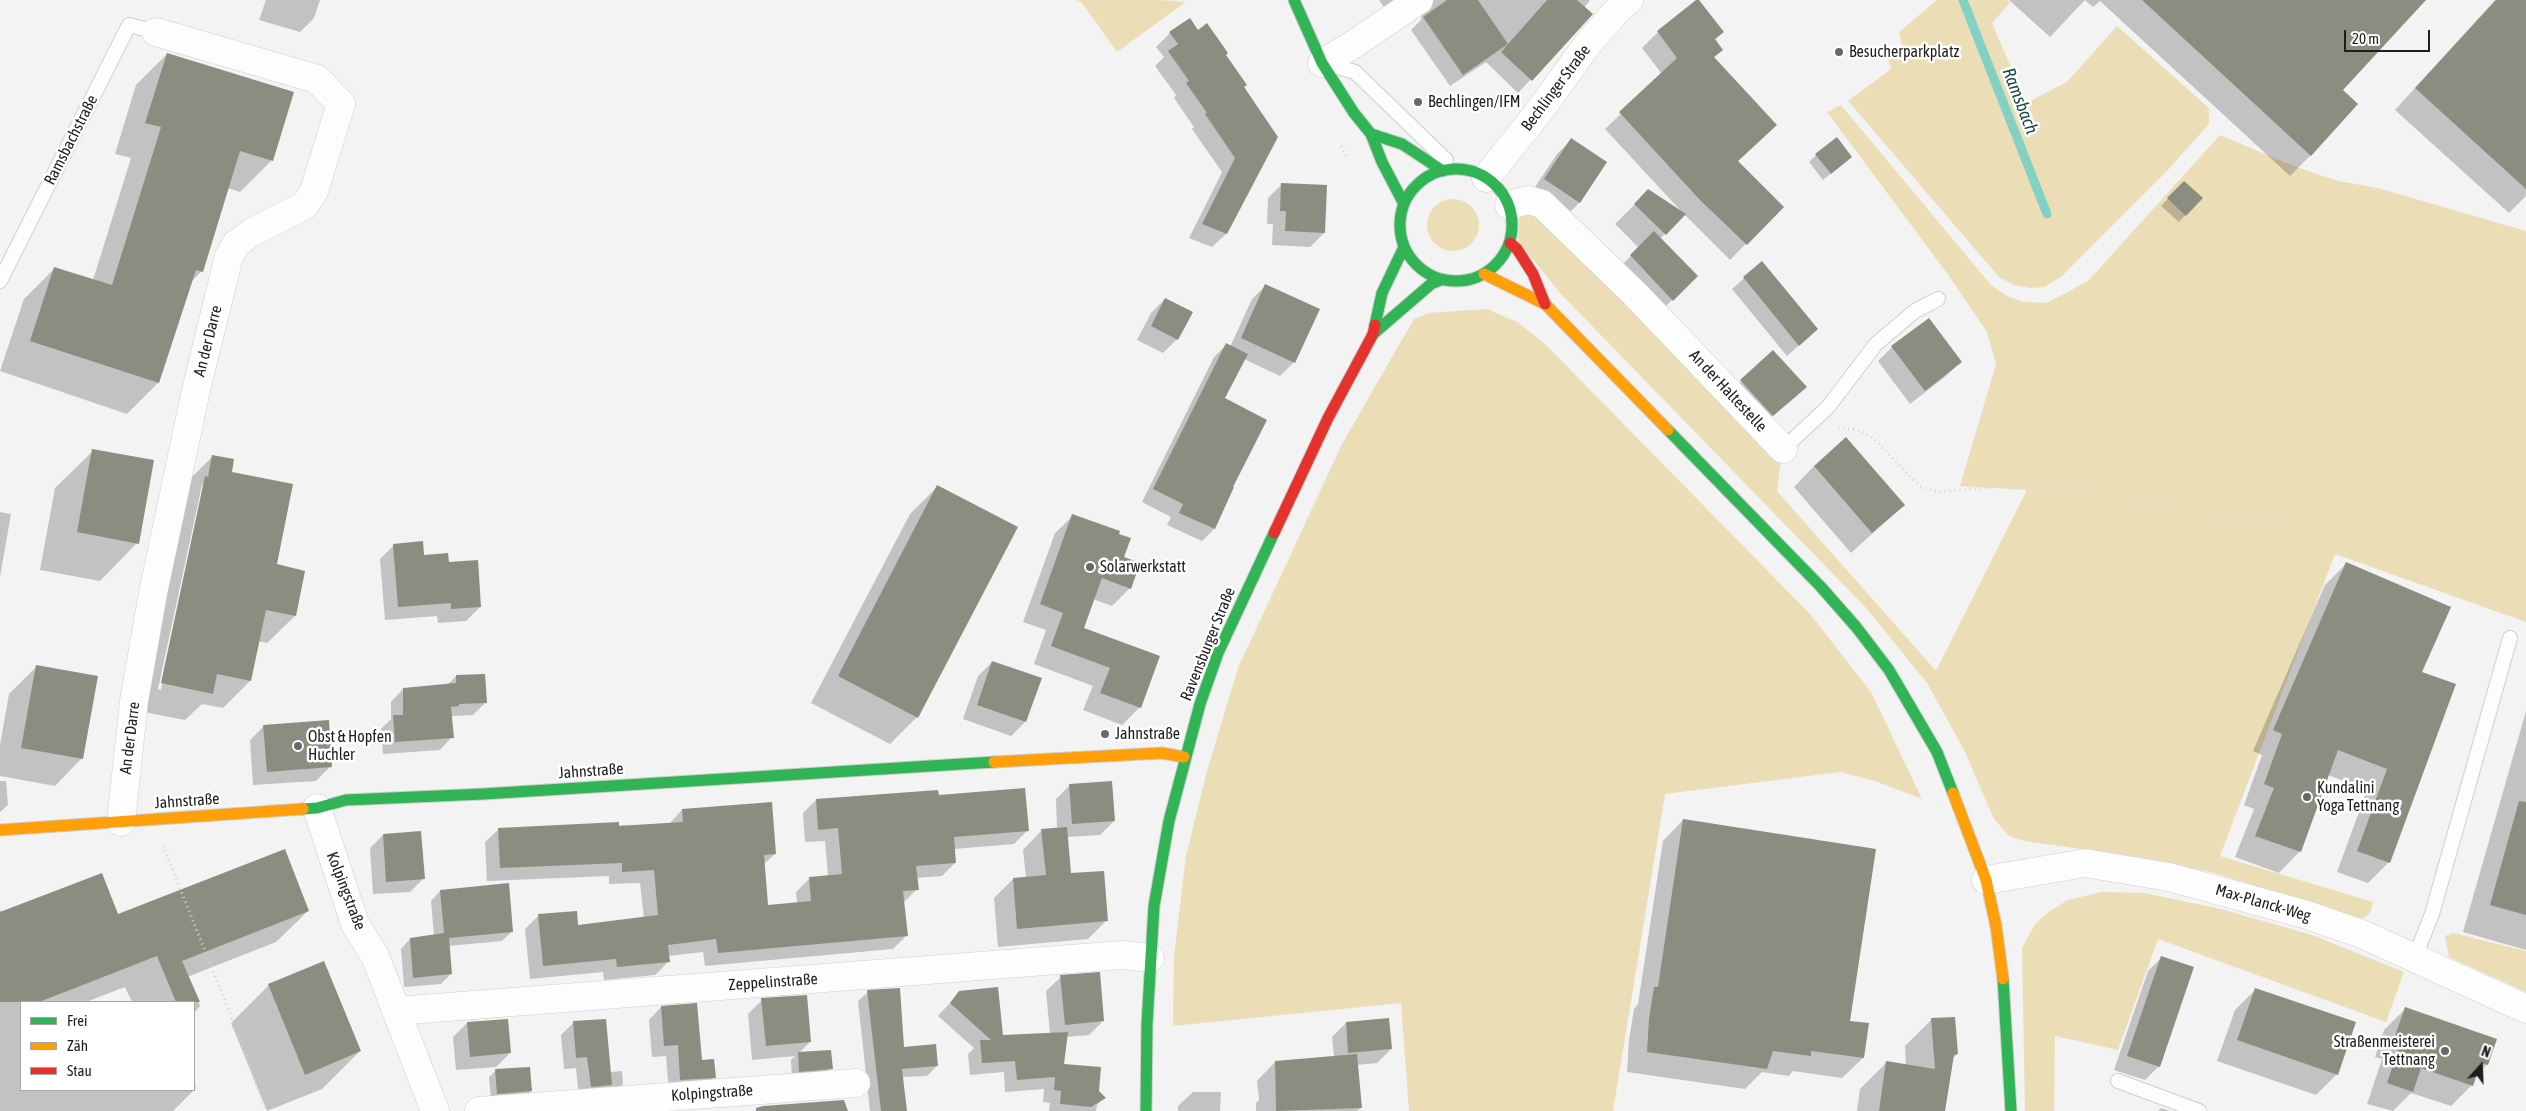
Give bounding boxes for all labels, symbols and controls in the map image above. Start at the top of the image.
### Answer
scale bar [2346,20,2432,52]
text: 20 m [2352,30,2379,47]
street label: Bechlinger Straße [1517,41,1595,135]
place label: Besucherparkplatz [1849,42,1959,62]
marker: Besucherparkplatz [1833,46,1845,58]
water label: Ramsbach [1998,65,2042,137]
street label: Ramsbachstraße [40,92,102,188]
place label: Bechlingen/IFM [1428,92,1520,112]
marker: Bechlingen/IFM [1412,96,1424,108]
street label: An der Darre [190,303,226,379]
street label: An der Haltestelle [1685,346,1771,436]
place label: Solarwerkstatt [1100,557,1186,577]
marker: Solarwerkstatt [1084,561,1096,573]
street label: Ravensburger Straße [1176,584,1240,704]
street label: An der Darre [116,701,144,775]
place label: Jahnstraße [1115,724,1180,744]
place label: Obst & Hopfen Huchler [308,727,392,765]
marker: Jahnstraße [1099,728,1111,740]
marker: Obst & Hopfen Huchler [292,740,304,752]
street label: Jahnstraße [558,759,624,783]
place label: Kundalini Yoga Tettnang [2317,778,2399,816]
street label: Jahnstraße [154,789,220,813]
marker: Kundalini Yoga Tettnang [2301,791,2313,803]
street label: Kolpingstraße [322,849,370,933]
street label: Max-Planck-Weg [2213,880,2313,926]
street label: Zeppelinstraße [728,969,818,995]
legend [20,1001,195,1091]
text: Frei [67,1012,87,1029]
place label: Straßenmeisterei Tettnang [2334,1032,2435,1070]
text: Zäh [67,1037,88,1054]
north arrow [2456,1041,2506,1091]
text: N [2480,1043,2493,1061]
marker: Straßenmeisterei Tettnang [2439,1045,2451,1057]
text: Stau [67,1062,92,1079]
street label: Kolpingstraße [670,1081,754,1105]

